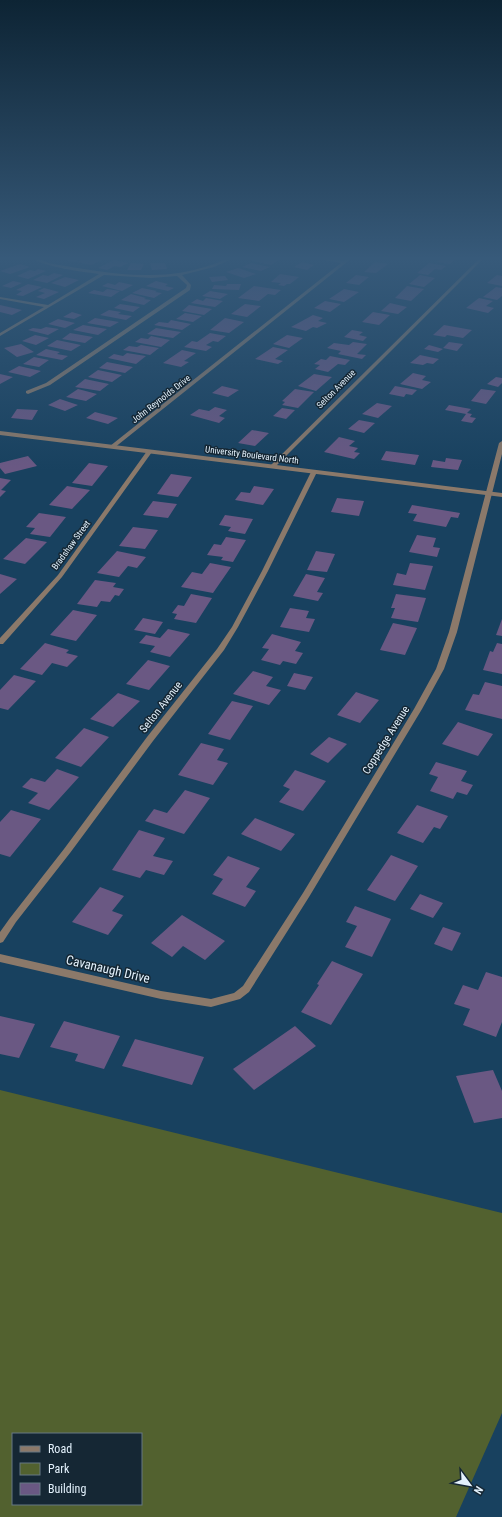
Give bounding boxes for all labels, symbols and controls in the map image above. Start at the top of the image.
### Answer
street label: Selton Avenue [315,368,357,410]
street label: John Reynolds Drive [130,373,192,425]
street label: University Boulevard North [205,444,299,466]
street label: Bradshaw Street [50,518,92,571]
street label: Selton Avenue [137,679,185,735]
street label: Coppedge Avenue [360,703,412,777]
street label: Cavanaugh Drive [65,952,151,986]
legend [12,1433,142,1505]
text: Road [48,1442,72,1456]
text: Park [48,1462,70,1476]
north arrow [450,1465,490,1505]
text: Building [48,1482,86,1496]
text: N [471,1484,485,1497]

